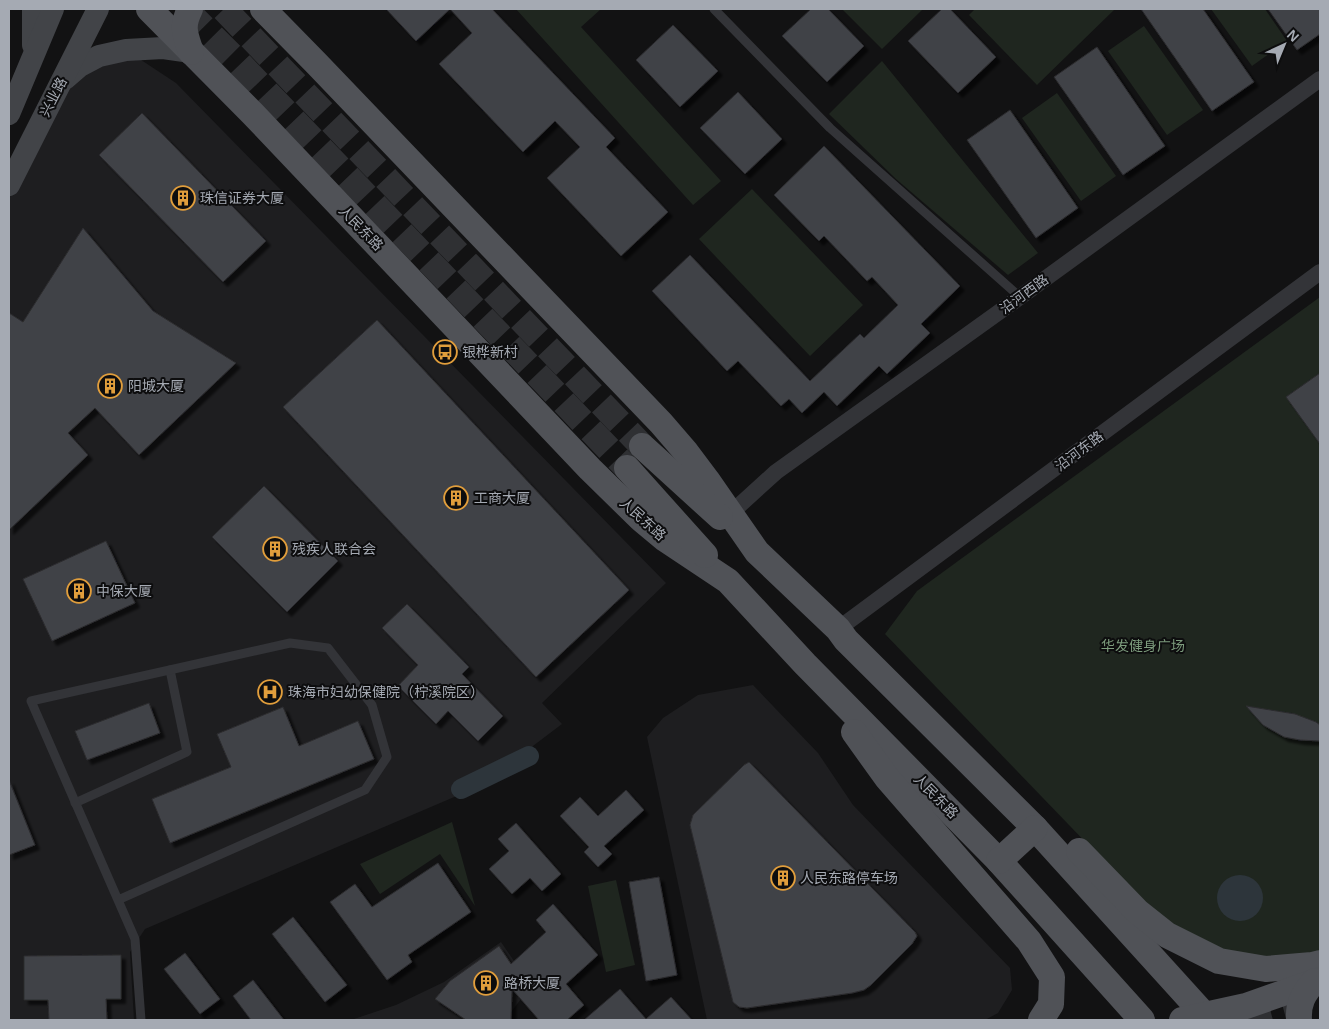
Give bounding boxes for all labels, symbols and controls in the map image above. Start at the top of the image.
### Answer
north arrow [1259,20,1309,70]
text: N [1284,26,1302,45]
street label: 兴业路 [36,75,70,119]
building icon: 珠信证券大厦 [170,185,196,211]
place label: 珠信证券大厦 [200,190,284,206]
street label: 人民东路 [336,202,386,254]
street label: 沿河西路 [997,271,1051,317]
bus stop icon: 银桦新村 [432,339,458,365]
place label: 银桦新村 [462,344,518,360]
building icon: 阳城大厦 [97,373,123,399]
place label: 阳城大厦 [128,378,184,394]
street label: 沿河东路 [1052,428,1106,474]
building icon: 工商大厦 [443,485,469,511]
place label: 工商大厦 [474,490,530,506]
street label: 人民东路 [617,494,669,544]
building icon: 残疾人联合会 [262,536,288,562]
place label: 残疾人联合会 [292,541,376,557]
building icon: 中保大厦 [66,578,92,604]
place label: 中保大厦 [96,583,152,599]
park label: 华发健身广场 [1101,638,1185,654]
hospital icon: 珠海市妇幼保健院（柠溪院区） [257,679,283,705]
place label: 珠海市妇幼保健院（柠溪院区） [288,684,484,700]
street label: 人民东路 [911,771,961,821]
building icon: 人民东路停车场 [770,865,796,891]
place label: 人民东路停车场 [800,870,898,886]
building icon: 路桥大厦 [473,970,499,996]
place label: 路桥大厦 [504,975,560,991]

